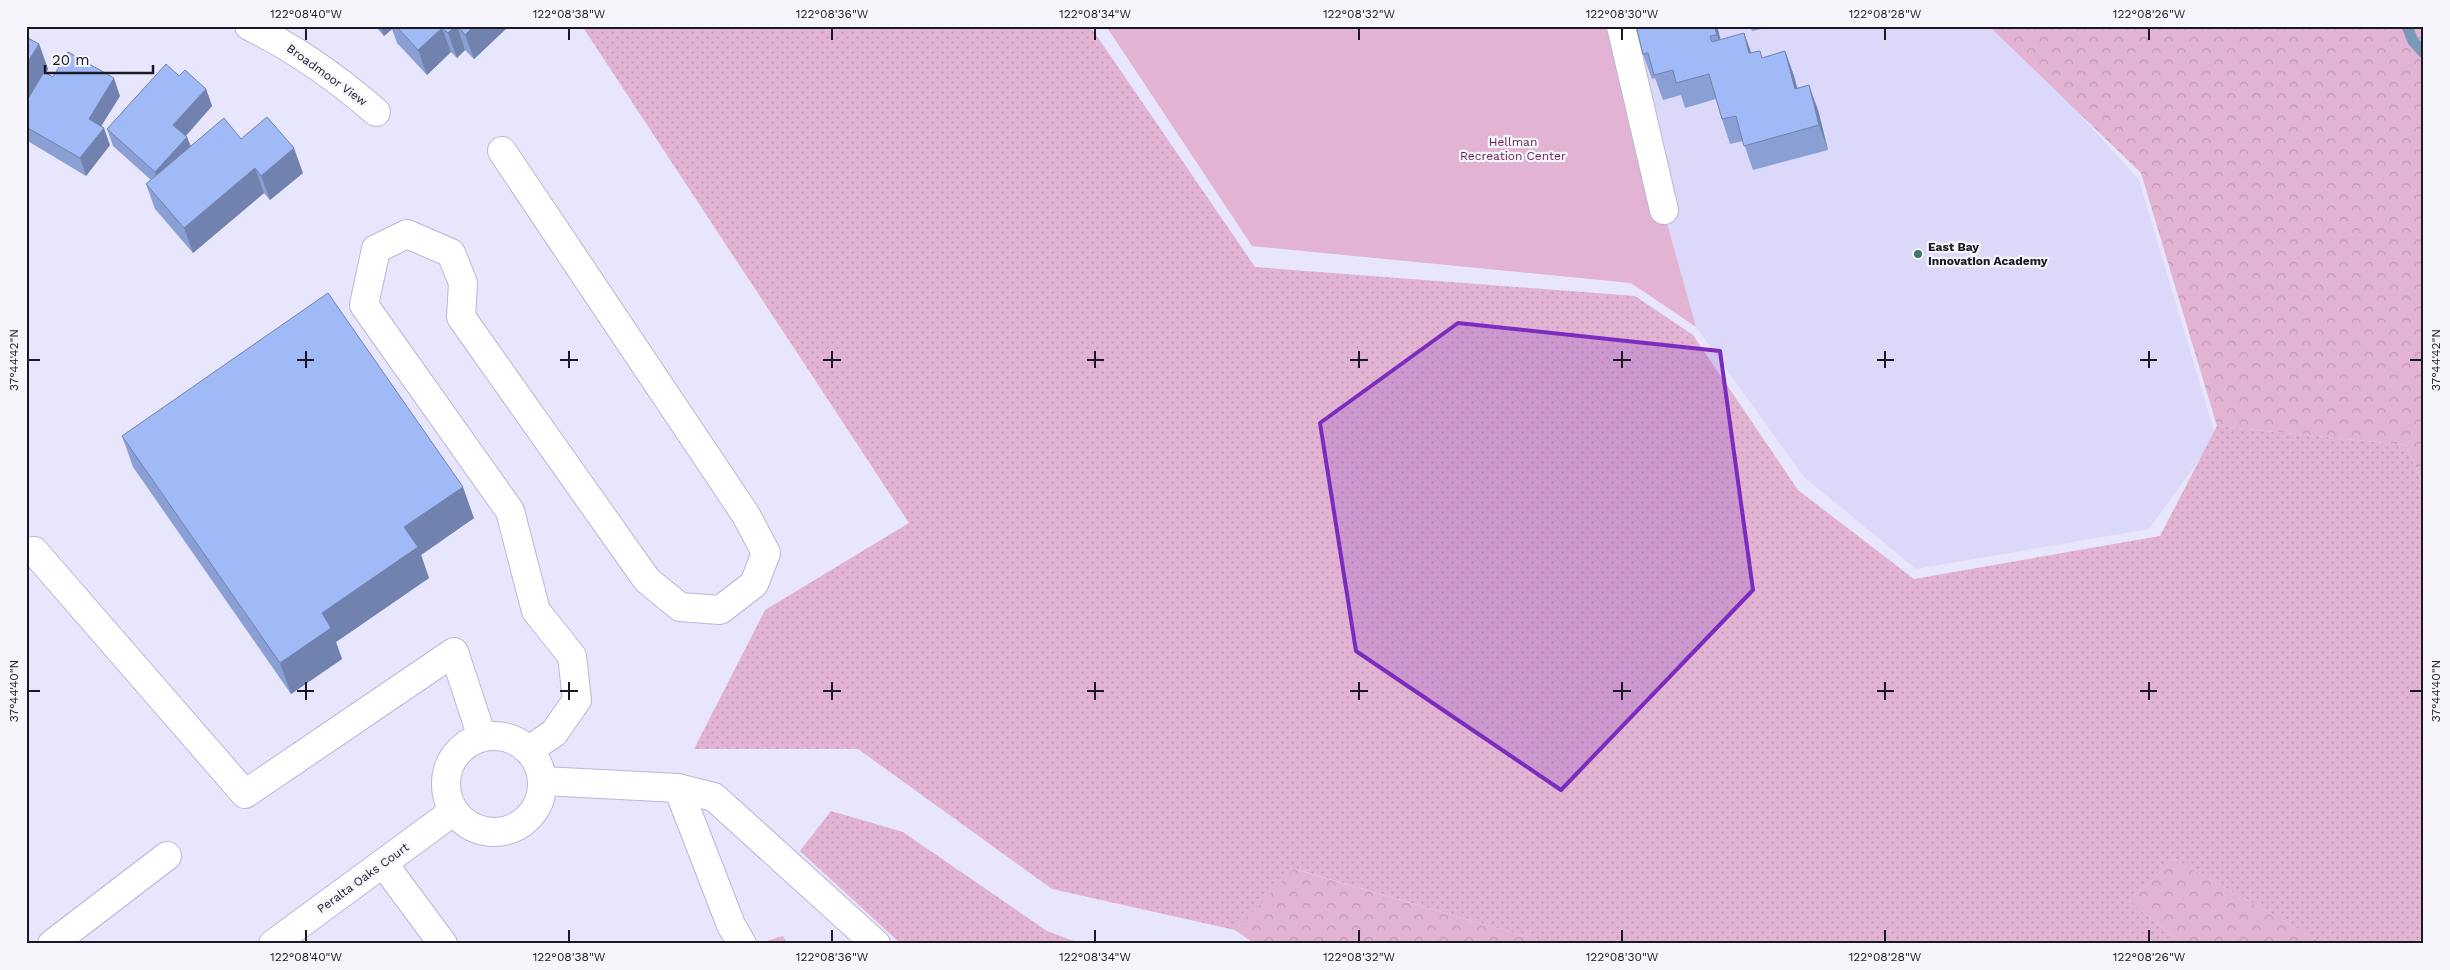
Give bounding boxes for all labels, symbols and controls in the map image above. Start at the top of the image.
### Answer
text: 122°08'40"W [270,7,342,21]
text: 122°08'38"W [533,7,606,21]
text: 122°08'36"W [796,7,869,21]
text: 122°08'34"W [1059,7,1131,21]
text: 122°08'32"W [1323,7,1396,21]
text: 122°08'30"W [1586,7,1659,21]
text: 122°08'28"W [1849,7,1922,21]
text: 122°08'26"W [2113,7,2186,21]
street label: Broadmoor View [284,41,370,109]
scale bar [45,42,152,74]
text: 20 m [52,51,90,69]
park label: Hellman Recreation Center [1460,135,1566,163]
place label: East Bay Innovation Academy [1928,240,2048,268]
marker: East Bay Innovation Academy [1912,248,1924,260]
text: 37°44'42"N [7,329,21,391]
text: 37°44'42"N [2429,329,2443,391]
text: 37°44'40"N [7,660,21,722]
text: 37°44'40"N [2429,660,2443,722]
street label: Peralta Oaks Court [314,840,412,916]
text: 122°08'40"W [270,950,342,964]
text: 122°08'38"W [533,950,606,964]
text: 122°08'36"W [796,950,869,964]
text: 122°08'34"W [1059,950,1131,964]
text: 122°08'32"W [1323,950,1396,964]
text: 122°08'30"W [1586,950,1659,964]
text: 122°08'28"W [1849,950,1922,964]
text: 122°08'26"W [2113,950,2186,964]

